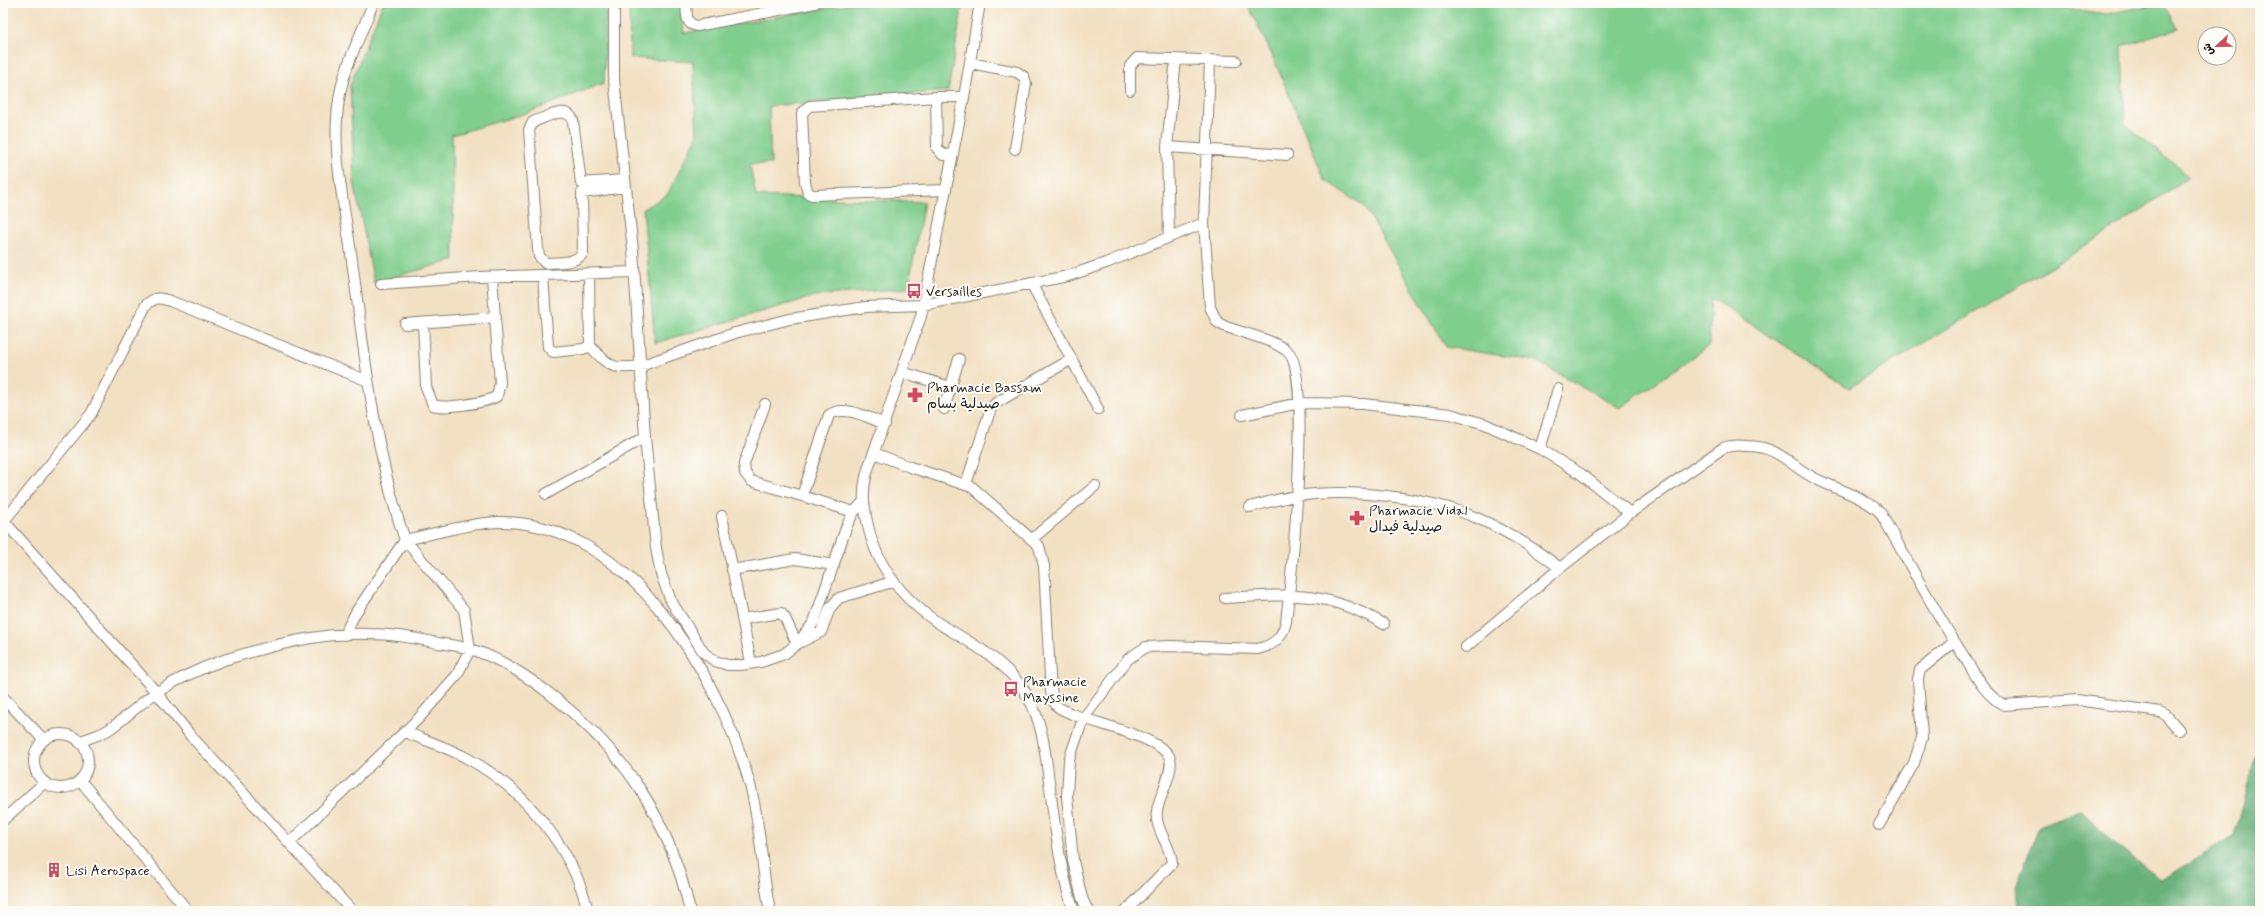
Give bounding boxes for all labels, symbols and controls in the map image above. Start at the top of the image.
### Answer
north arrow [2197,26,2237,66]
text: ش [2200,41,2217,58]
bus stop icon: Versailles [905,282,923,300]
place label: Versailles [926,283,982,301]
place label: Pharmacie Bassam صيدلية بسام [927,379,1042,414]
pharmacy icon: Pharmacie Bassam صيدلية بسام [906,386,924,404]
place label: Pharmacie Vidal صيدلية فيدال [1369,502,1468,536]
pharmacy icon: Pharmacie Vidal صيدلية فيدال [1348,509,1366,527]
place label: Pharmacie Mayssine [1023,673,1087,707]
bus stop icon: Pharmacie Mayssine [1002,680,1020,698]
building icon: Lisi Aerospace [45,861,63,879]
place label: Lisi Aerospace [66,862,150,880]

